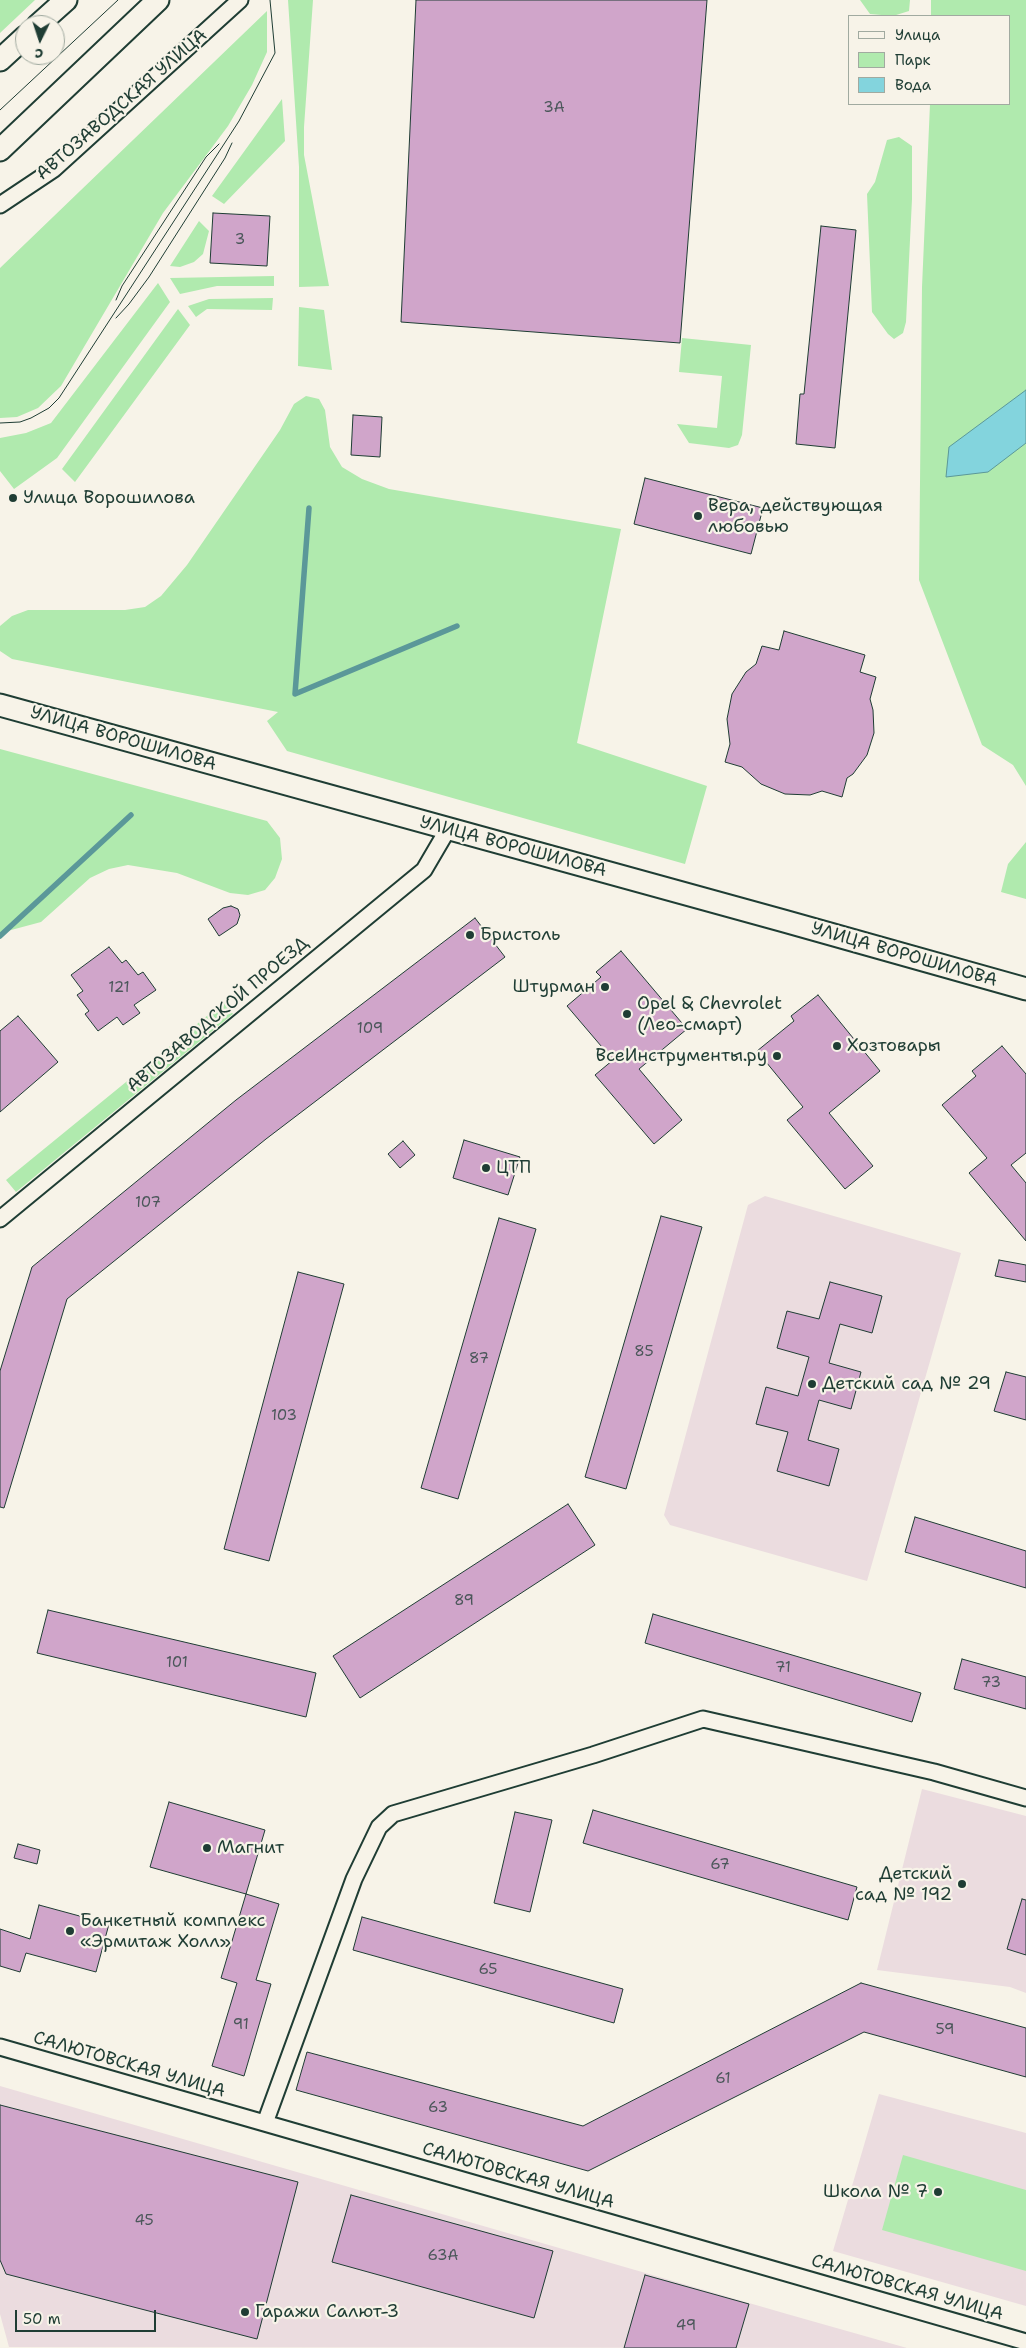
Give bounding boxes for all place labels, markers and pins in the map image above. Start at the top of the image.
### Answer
place label: Улица Ворошилова [23,487,195,509]
marker: Улица Ворошилова [7,492,19,504]
place label: Вера, действующая любовью [708,495,883,538]
marker: Вера, действующая любовью [692,510,704,522]
place label: Бристоль [480,924,560,946]
marker: Бристоль [464,929,476,941]
place label: Штурман [513,976,595,998]
marker: Штурман [599,981,611,993]
place label: Opel & Chevrolet (Лео-смарт) [637,993,782,1036]
marker: Opel & Chevrolet (Лео-смарт) [621,1008,633,1020]
place label: Хозтовары [847,1035,941,1057]
marker: Хозтовары [831,1040,843,1052]
place label: ВсеИнструменты.ру [596,1045,767,1067]
marker: ВсеИнструменты.ру [771,1050,783,1062]
place label: ЦТП [496,1157,531,1179]
marker: ЦТП [480,1162,492,1174]
place label: Детский сад № 29 [822,1373,991,1395]
marker: Детский сад № 29 [806,1378,818,1390]
place label: Магнит [217,1837,284,1859]
marker: Магнит [201,1842,213,1854]
place label: Детский сад № 192 [855,1863,952,1906]
marker: Детский сад № 192 [956,1878,968,1890]
place label: Банкетный комплекс «Эрмитаж Холл» [80,1910,266,1952]
marker: Банкетный комплекс «Эрмитаж Холл» [64,1925,76,1937]
place label: Школа № 7 [823,2181,928,2203]
marker: Школа № 7 [932,2186,944,2198]
place label: Гаражи Салют-3 [255,2301,399,2323]
marker: Гаражи Салют-3 [239,2306,251,2318]

